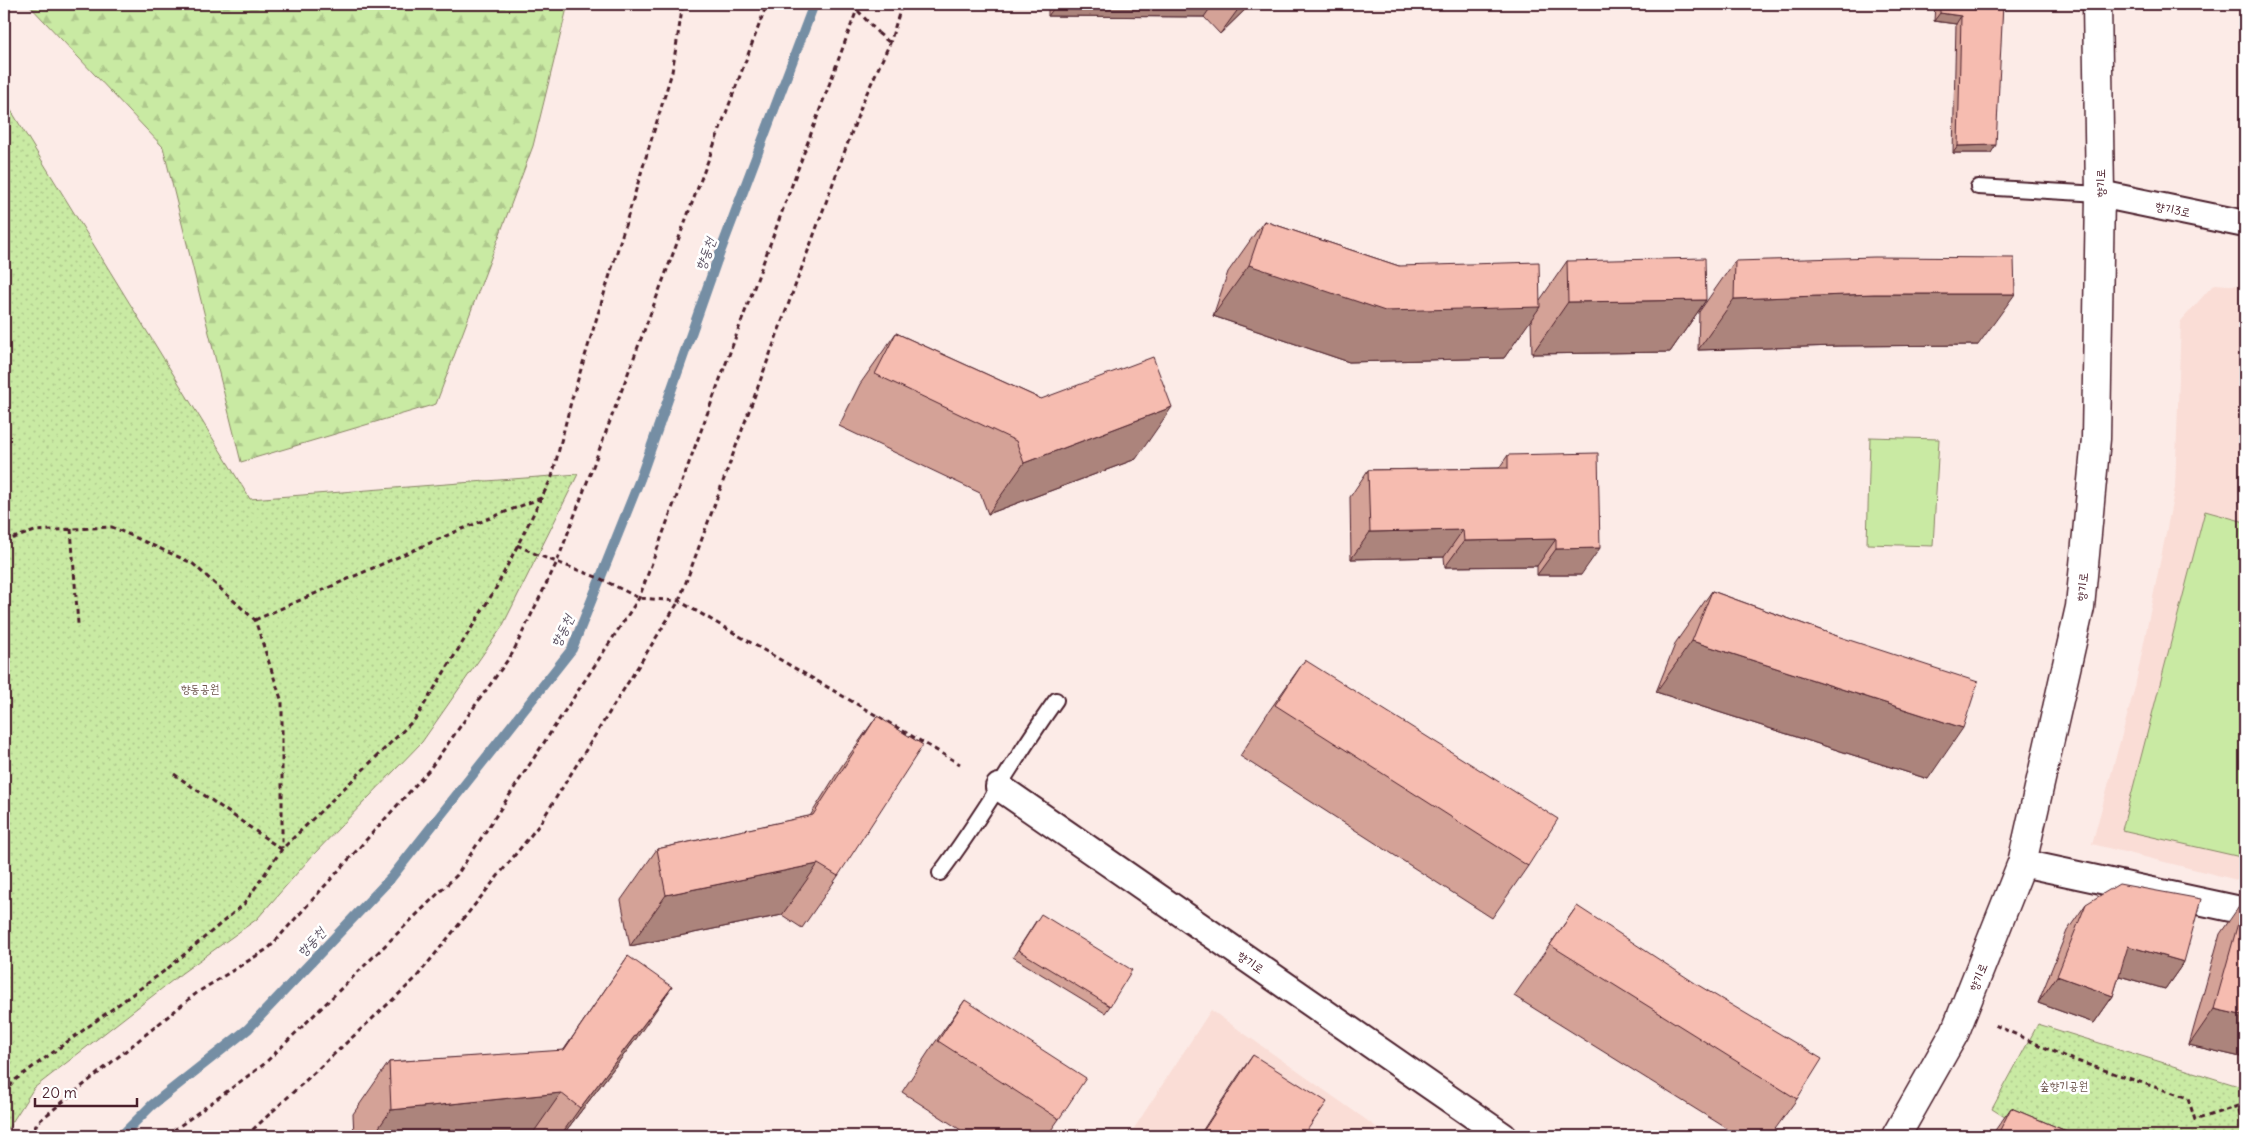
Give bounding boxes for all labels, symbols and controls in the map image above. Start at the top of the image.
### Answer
street label: 향기로 [2093,169,2108,197]
street label: 향기3로 [2154,198,2192,220]
water label: 향동천 [691,233,720,273]
street label: 향기로 [2073,572,2091,602]
water label: 향동천 [547,610,578,650]
park label: 향동공원 [181,681,219,696]
water label: 향동천 [293,922,330,960]
street label: 향기로 [1235,948,1267,976]
street label: 향기로 [1966,961,1990,993]
scale bar [35,1075,138,1107]
park label: 숲향기공원 [2040,1078,2088,1093]
text: 20 m [42,1083,77,1102]

